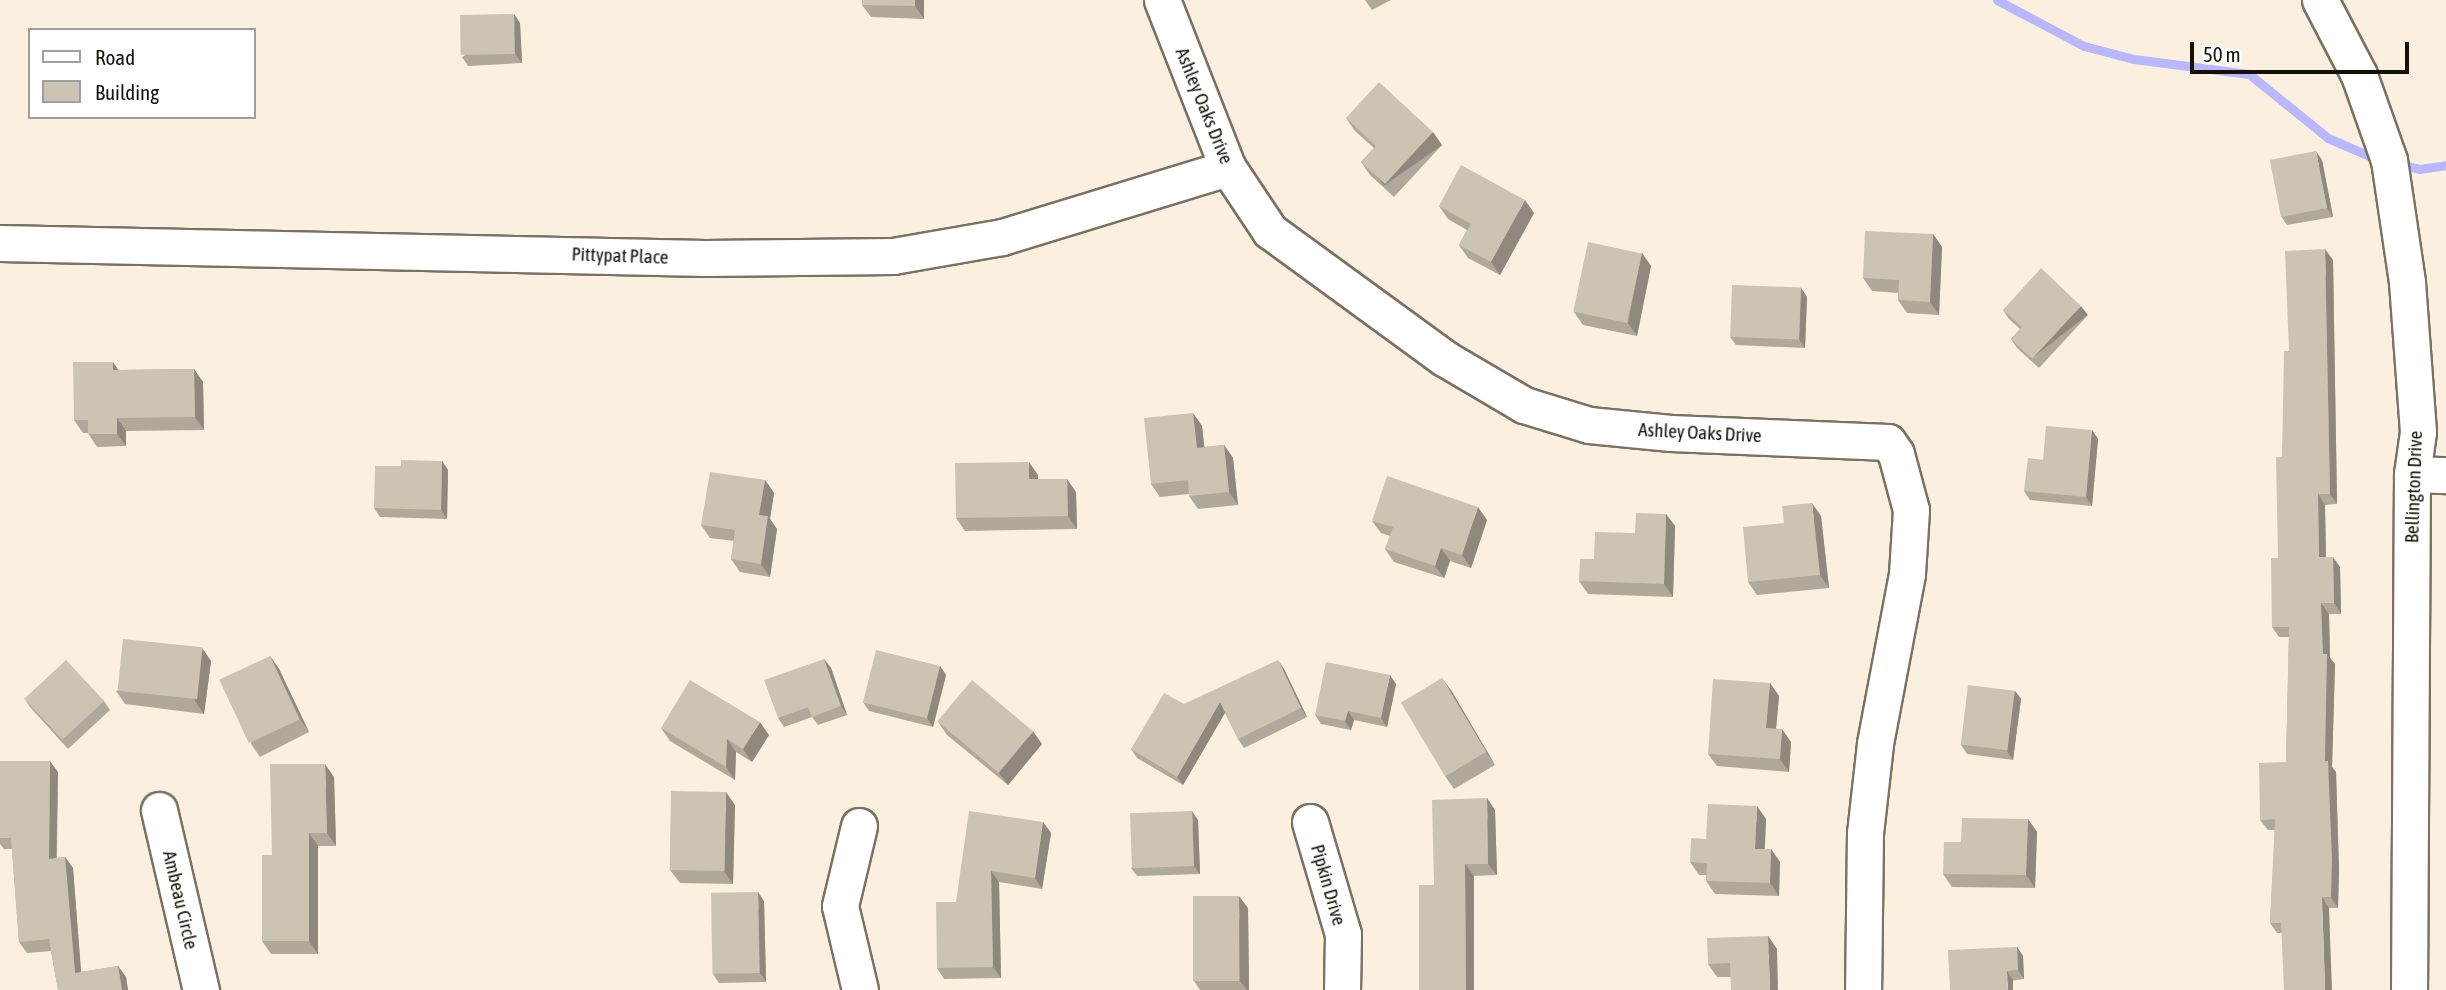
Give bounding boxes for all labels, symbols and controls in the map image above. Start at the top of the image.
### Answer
legend [28,28,256,119]
scale bar [2194,28,2413,72]
text: 50 m [2203,42,2241,66]
text: Road [95,45,135,69]
street label: Ashley Oaks Drive [1170,45,1238,167]
text: Building [95,80,159,104]
street label: Pittypat Place [571,243,669,269]
street label: Ashley Oaks Drive [1638,418,1762,448]
street label: Bellington Drive [2401,430,2427,544]
street label: Pipkin Drive [1306,842,1350,928]
street label: Ambeau Circle [158,849,202,951]

